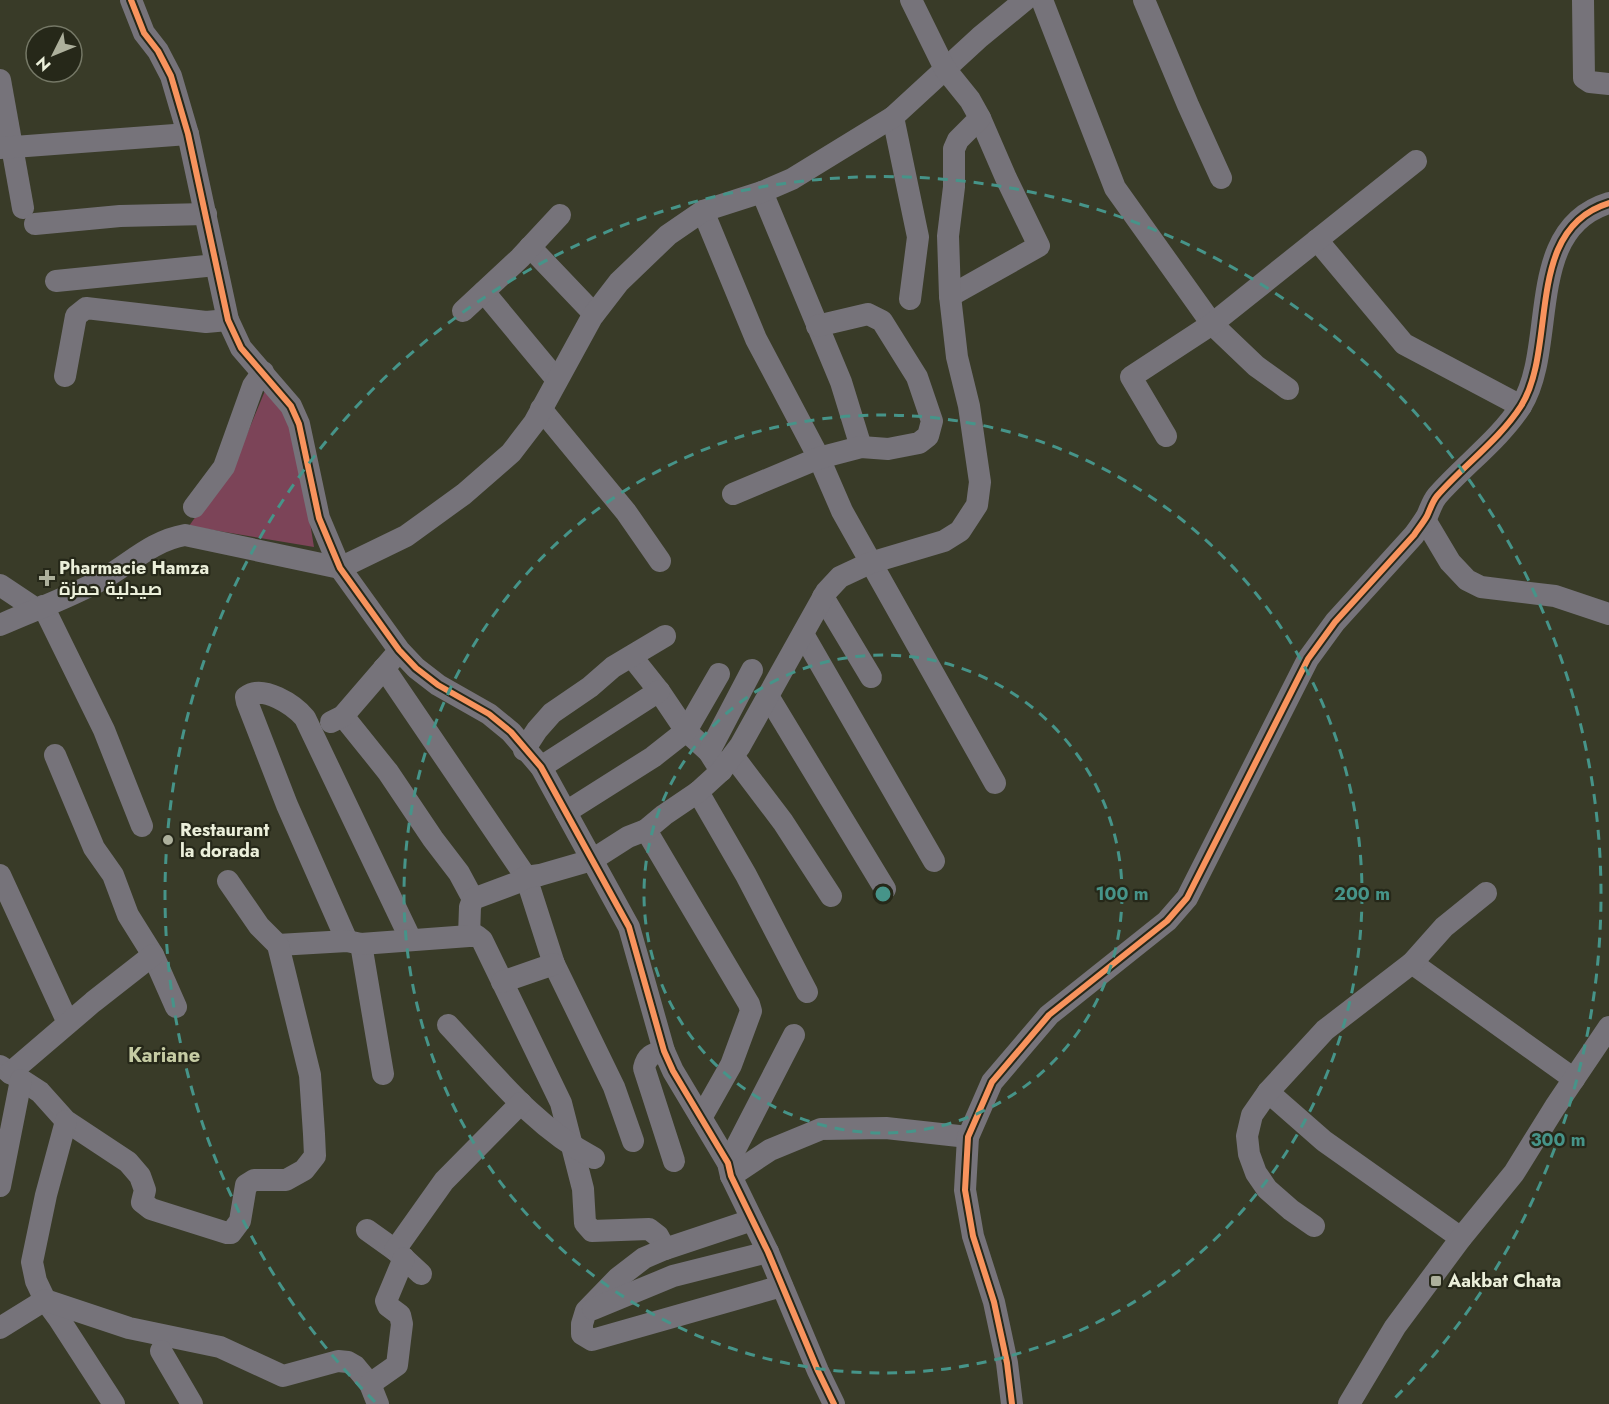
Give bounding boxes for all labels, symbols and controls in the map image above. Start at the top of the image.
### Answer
north arrow [24,24,84,84]
text: N [31,51,56,76]
place label: Pharmacie Hamza صيدلية حمزة [59,555,209,602]
marker: Pharmacie Hamza صيدلية حمزة [40,571,54,585]
place label: Restaurant la dorada [180,817,269,864]
marker: Restaurant la dorada [161,833,175,847]
text: 100 m [1095,881,1149,907]
text: 200 m [1334,881,1390,907]
centre of rings [873,884,893,904]
district label: Kariane [128,1041,200,1070]
text: 300 m [1530,1127,1586,1153]
place label: Aakbat Chata [1447,1268,1561,1294]
marker: Aakbat Chata [1429,1274,1443,1288]

